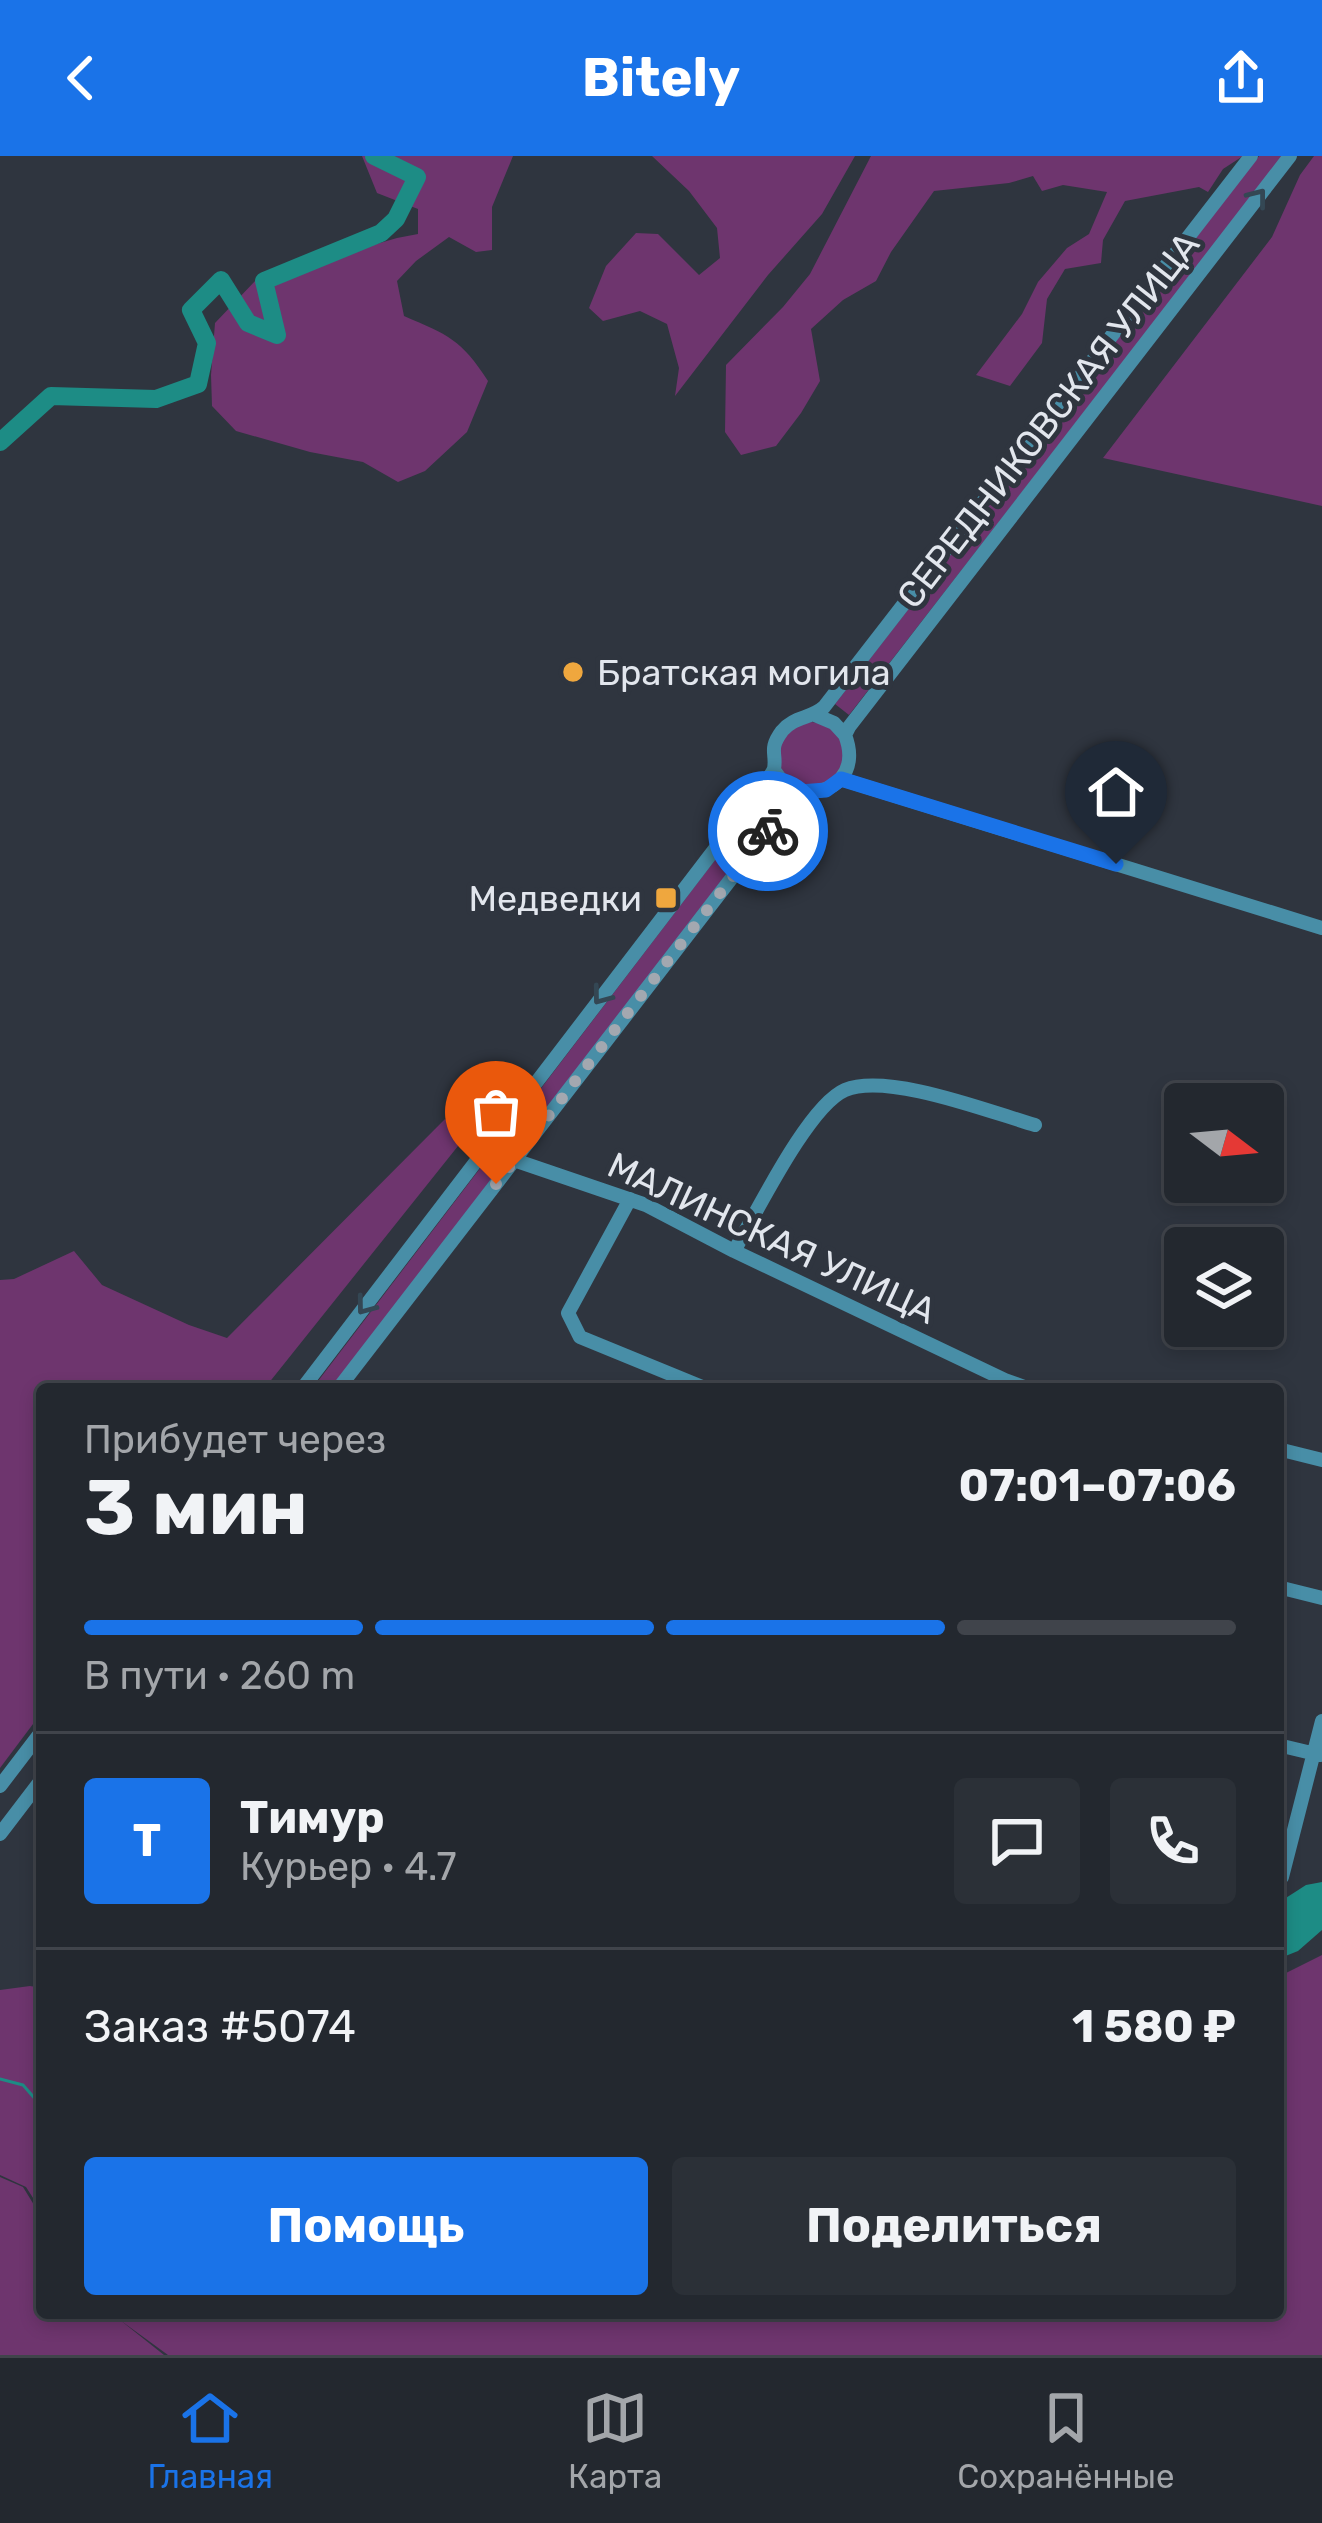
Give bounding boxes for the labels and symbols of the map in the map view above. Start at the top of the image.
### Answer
one-way arrow [1244,189,1265,211]
street label: СЕРЕДНИКОВСКАЯ УЛИЦА [888,223,1208,617]
place label: Братская могила [597,651,891,694]
marker: Братская могила [560,659,586,685]
pin [1065,741,1167,864]
courier [708,771,828,891]
place label: Медведки [468,877,642,920]
marker: Медведки [653,885,679,911]
one-way arrow [593,982,615,1004]
pin [445,1061,547,1184]
north arrow [1164,1083,1284,1203]
street label: МАЛИНСКАЯ УЛИЦА [601,1143,943,1333]
one-way arrow [357,1293,379,1314]

